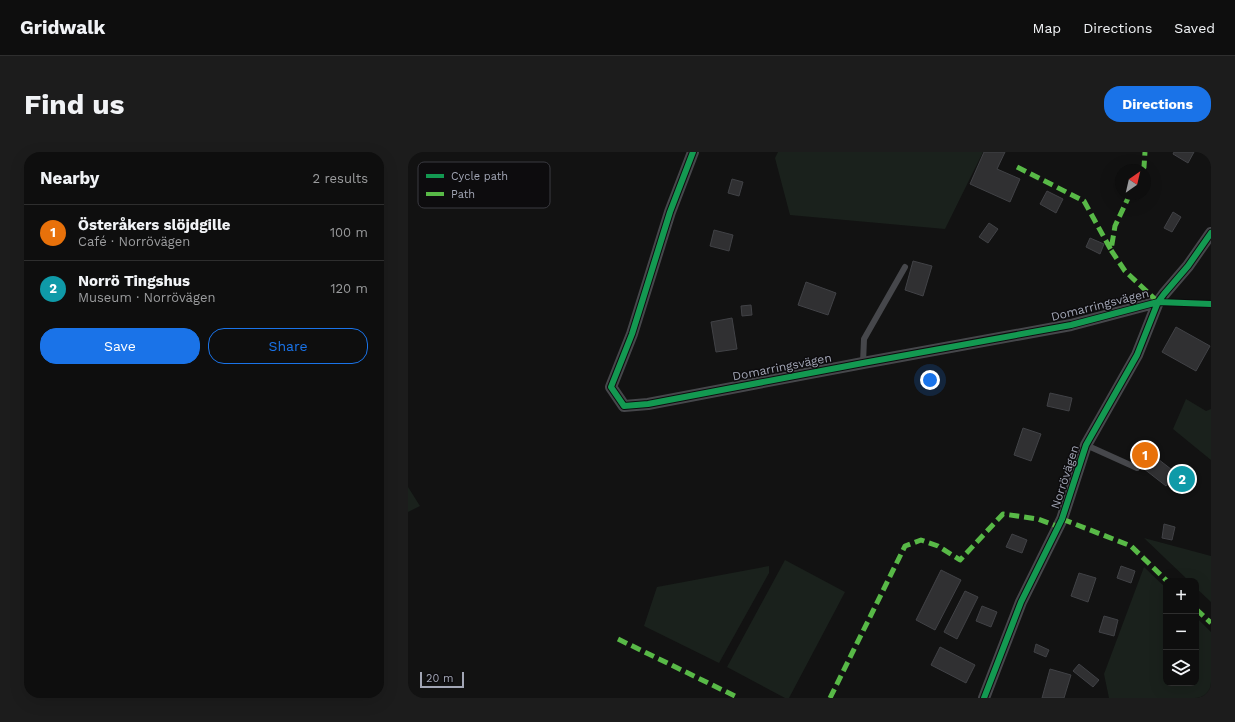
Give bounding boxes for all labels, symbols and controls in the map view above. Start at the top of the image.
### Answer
text: Gridwalk [20,16,105,39]
text: Map [1033,20,1061,36]
text: Directions [1083,20,1152,36]
text: Saved [1174,20,1215,36]
button: Directions [1104,86,1211,122]
text: Find us [24,88,124,121]
legend [418,162,550,208]
north arrow [1115,164,1151,200]
text: Nearby [40,168,99,188]
text: Cycle path [451,170,508,183]
text: 2 results [313,171,368,186]
text: Path [451,188,475,201]
text: Österåkers slöjdgille [78,216,230,234]
text: 1 [50,225,56,240]
text: 100 m [330,225,368,240]
text: Café · Norrövägen [78,234,190,249]
text: Norrö Tingshus [78,272,190,290]
text: 2 [49,281,57,296]
text: 120 m [330,281,368,296]
street label: Domarringsvägen [1049,286,1151,324]
text: Museum · Norrövägen [78,290,215,305]
button: Save [40,328,200,364]
button: Share [208,328,368,364]
street label: Domarringsvägen [731,351,833,383]
your location [920,370,940,390]
pin: 1 [1132,440,1158,470]
street label: Norrövägen [1048,443,1082,511]
pin: 2 [1169,464,1195,494]
map controls [1163,578,1199,686]
button: + [1163,578,1199,614]
button: − [1163,614,1199,650]
button: layers [1163,650,1199,686]
scale bar [420,670,464,689]
text: 20 m [426,672,454,685]

